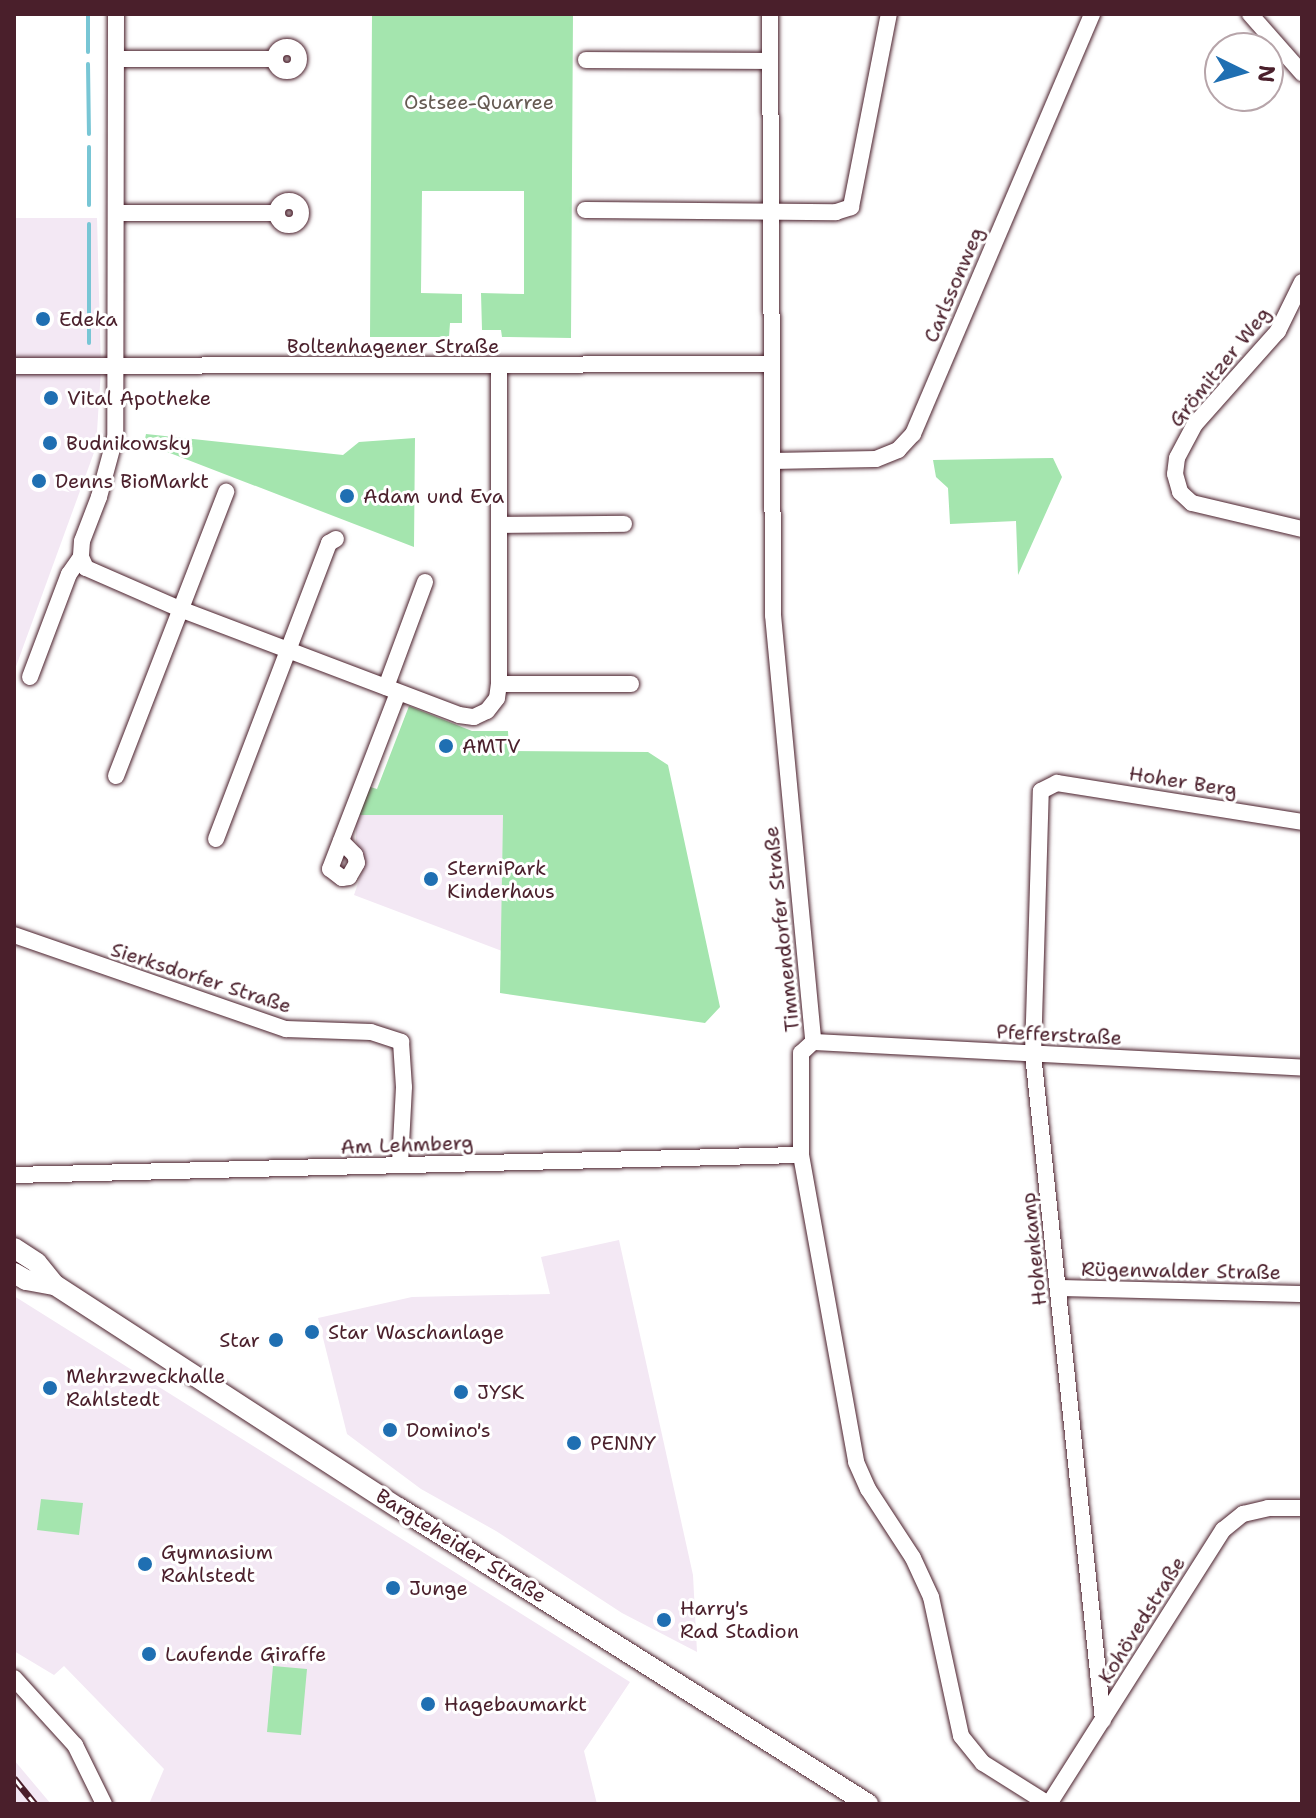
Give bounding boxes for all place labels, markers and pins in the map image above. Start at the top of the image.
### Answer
place label: Edeka [59,307,118,331]
marker: Edeka [34,310,52,328]
place label: Vital Apotheke [67,386,211,410]
marker: Vital Apotheke [42,389,60,407]
place label: Budnikowsky [66,431,191,455]
marker: Budnikowsky [41,434,59,452]
place label: Denns BioMarkt [55,469,209,493]
marker: Denns BioMarkt [30,472,48,490]
place label: Adam und Eva [363,484,504,508]
marker: Adam und Eva [338,487,356,505]
place label: AMTV [462,734,520,758]
marker: AMTV [437,737,455,755]
place label: SterniPark Kinderhaus [447,856,555,903]
marker: SterniPark Kinderhaus [422,870,440,888]
place label: Star Waschanlage [328,1320,504,1344]
marker: Star Waschanlage [303,1323,321,1341]
place label: Star [219,1328,260,1352]
marker: Star [267,1331,285,1349]
place label: Mehrzweckhalle Rahlstedt [66,1364,225,1411]
marker: Mehrzweckhalle Rahlstedt [41,1379,59,1397]
place label: JYSK [477,1380,525,1404]
marker: JYSK [452,1383,470,1401]
place label: Domino's [406,1418,491,1442]
marker: Domino's [381,1421,399,1439]
place label: PENNY [590,1431,656,1455]
marker: PENNY [565,1434,583,1452]
place label: Gymnasium Rahlstedt [161,1540,273,1587]
marker: Gymnasium Rahlstedt [136,1555,154,1573]
place label: Junge [409,1576,468,1600]
marker: Junge [384,1579,402,1597]
place label: Harry's Rad Stadion [680,1596,799,1643]
marker: Harry's Rad Stadion [655,1611,673,1629]
place label: Laufende Giraffe [165,1642,326,1666]
marker: Laufende Giraffe [140,1645,158,1663]
place label: Hagebaumarkt [444,1692,587,1716]
marker: Hagebaumarkt [419,1695,437,1713]

